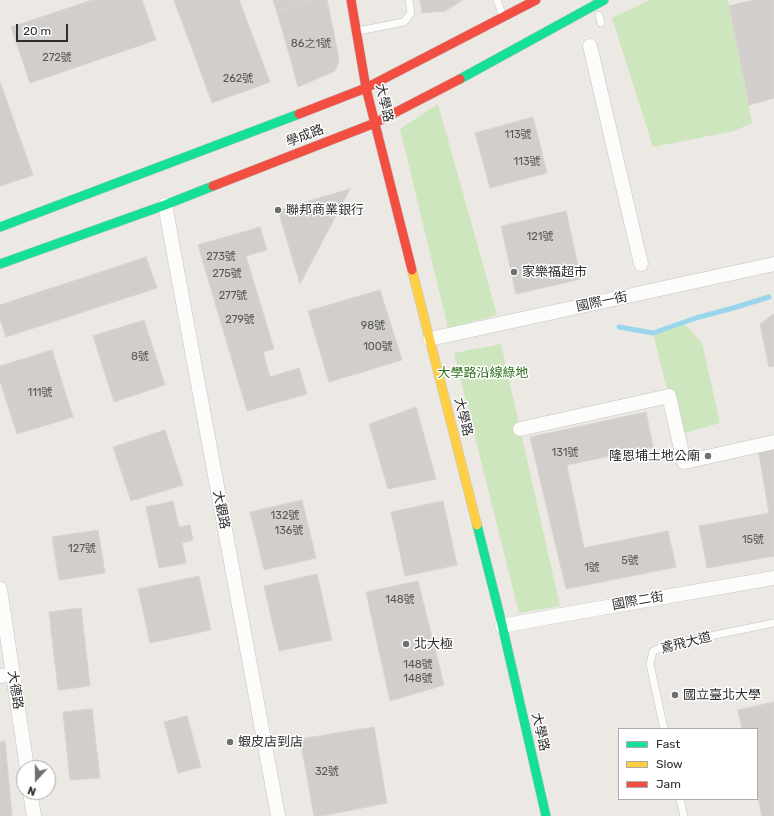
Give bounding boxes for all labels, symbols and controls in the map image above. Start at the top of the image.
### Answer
scale bar [18,16,70,42]
text: 20 m [23,24,51,38]
house number: 86之1號 [291,37,331,51]
house number: 272號 [42,51,72,65]
house number: 262號 [223,72,253,86]
street label: 大學路 [372,82,396,124]
street label: 學成路 [284,122,326,150]
house number: 113號 [504,128,532,142]
house number: 113號 [513,155,541,169]
place label: 聯邦商業銀行 [286,202,364,218]
marker: 聯邦商業銀行 [273,205,283,215]
house number: 121號 [527,230,553,244]
house number: 273號 [206,250,236,264]
place label: 家樂福超市 [522,264,587,280]
house number: 275號 [212,267,242,281]
marker: 家樂福超市 [509,267,519,277]
house number: 277號 [219,289,247,303]
street label: 國際一街 [575,289,629,315]
house number: 279號 [225,313,255,327]
house number: 98號 [361,319,385,333]
house number: 100號 [363,340,393,354]
house number: 8號 [131,350,149,364]
park label: 大學路沿線綠地 [438,365,528,381]
house number: 111號 [27,386,53,400]
street label: 大學路 [451,396,475,438]
house number: 131號 [552,446,578,460]
place label: 隆恩埔土地公廟 [609,448,700,464]
marker: 隆恩埔土地公廟 [703,451,713,461]
street label: 大觀路 [210,489,232,531]
house number: 132號 [271,509,299,523]
house number: 136號 [275,524,303,538]
house number: 15號 [742,533,764,547]
house number: 127號 [68,542,96,556]
house number: 5號 [621,554,639,568]
house number: 1號 [584,561,600,575]
street label: 國際二街 [611,589,665,613]
house number: 148號 [385,593,415,607]
street label: 鳶飛大道 [659,629,713,657]
place label: 北大極 [414,636,453,652]
marker: 北大極 [401,639,411,649]
house number: 148號 [403,658,433,672]
street label: 大德路 [4,670,26,710]
house number: 148號 [403,672,433,686]
place label: 國立臺北大學 [683,687,761,703]
marker: 國立臺北大學 [670,690,680,700]
street label: 大學路 [528,711,552,753]
legend [618,728,758,800]
place label: 蝦皮店到店 [238,734,303,750]
marker: 蝦皮店到店 [225,737,235,747]
text: Fast [656,737,680,751]
text: Slow [656,757,683,771]
north arrow [16,760,56,800]
house number: 32號 [315,765,339,779]
text: Jam [656,777,681,791]
text: N [26,783,38,798]

